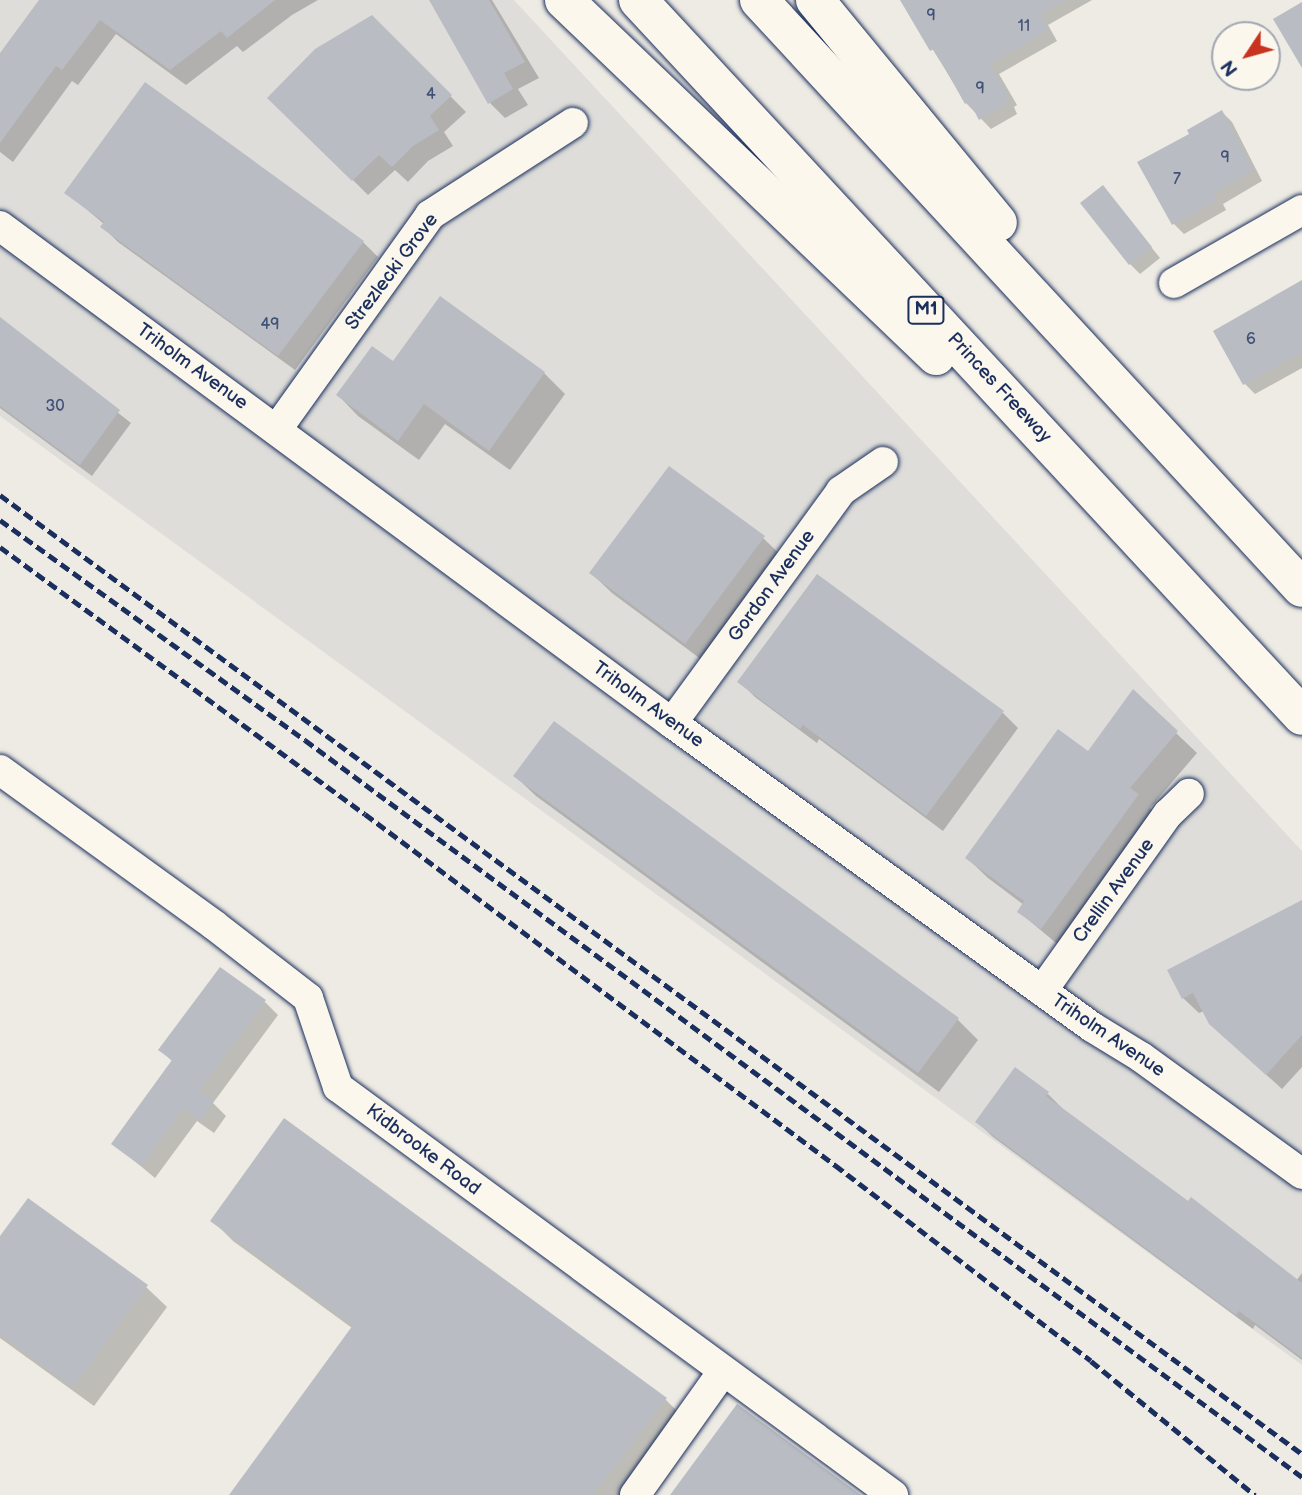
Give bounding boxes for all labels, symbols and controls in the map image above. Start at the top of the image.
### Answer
house number: 9 [926,6,936,26]
house number: 11 [1018,17,1030,37]
north arrow [1211,21,1281,91]
text: N [1217,55,1244,80]
house number: 9 [975,79,985,99]
house number: 4 [426,85,436,105]
house number: 9 [1220,148,1230,168]
house number: 7 [1173,170,1181,190]
street label: Strezlecki Grove [341,209,443,335]
road number: M1 [907,296,945,324]
house number: 49 [260,315,280,335]
street label: Triholm Avenue [132,319,252,415]
street label: Princes Freeway [942,328,1056,448]
house number: 6 [1246,330,1256,350]
house number: 30 [45,397,65,417]
street label: Gordon Avenue [724,526,820,646]
street label: Triholm Avenue [588,657,708,753]
street label: Crellin Avenue [1068,834,1160,948]
street label: Triholm Avenue [1047,990,1169,1082]
street label: Kidbrooke Road [361,1099,485,1201]

